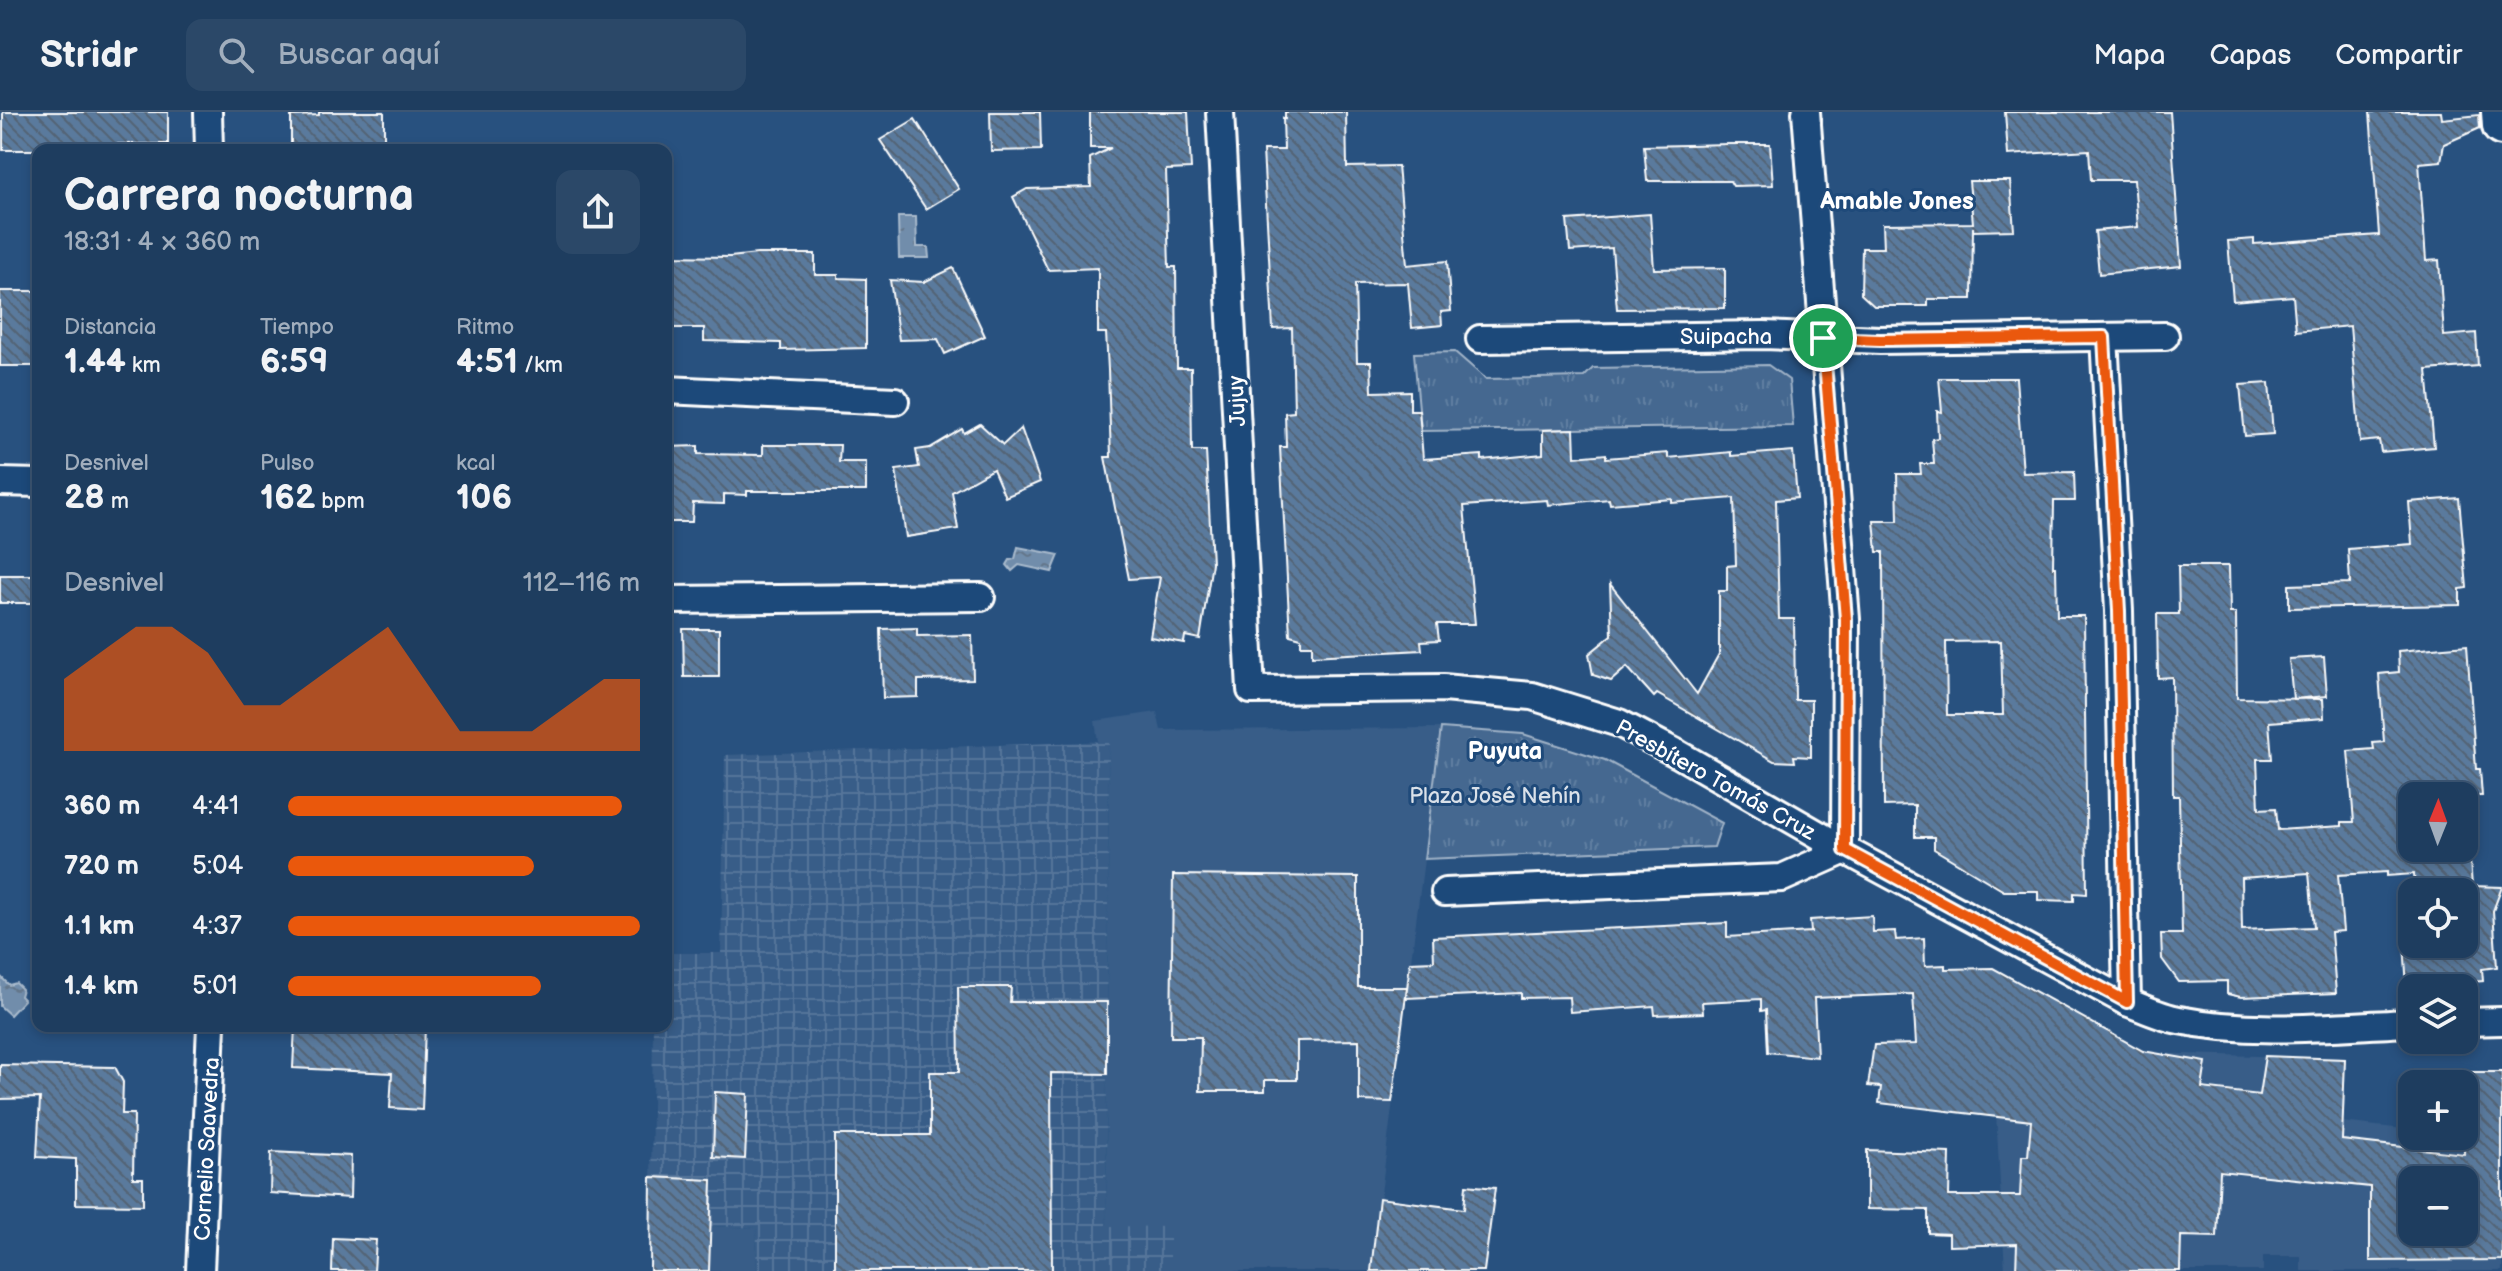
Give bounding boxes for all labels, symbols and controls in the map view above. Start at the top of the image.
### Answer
search box [186,19,746,91]
text: Stridr [40,33,138,78]
icon: search [214,33,258,77]
text: Buscar aquí [278,37,440,73]
text: Mapa [2093,39,2166,72]
text: Capas [2210,39,2291,72]
text: Compartir [2335,39,2462,72]
text: Carrera nocturna [64,170,414,223]
button: share [556,170,640,254]
district label: Amable Jones [1819,187,1974,216]
text: 18:31 · 4 × 360 m [64,227,260,258]
pin [1789,304,1857,372]
text: Distancia [64,314,156,341]
text: Tiempo [260,314,334,341]
text: Ritmo [456,314,514,341]
icon: arrive [1801,316,1845,360]
street label: Suipacha [1680,324,1772,351]
text: 1.44 [64,341,126,382]
text: 6:59 [260,341,328,382]
text: 4:51 [456,341,518,382]
text: km [126,352,161,379]
text: /km [518,352,563,379]
street label: Jujuy [1223,375,1252,427]
text: Desnivel [64,450,149,477]
text: Pulso [260,450,314,477]
text: kcal [456,450,495,477]
text: 28 [64,477,105,518]
text: 162 [260,477,315,518]
text: 106 [456,477,512,518]
text: m [105,488,129,515]
text: bpm [315,488,365,515]
text: Desnivel [64,568,164,599]
text: 112–116 m [523,568,640,599]
street label: Presbítero Tomás Cruz [1611,714,1820,847]
district label: Puyuta [1468,737,1542,766]
north arrow [2398,782,2478,862]
map controls [2398,782,2478,1246]
park label: Plaza José Nehín [1409,783,1581,810]
text: 360 m [64,791,140,822]
text: 4:41 [192,791,239,822]
text: 720 m [64,851,139,882]
text: 5:04 [192,851,243,882]
button: locate [2398,878,2478,958]
text: 1.1 km [64,911,134,942]
text: 4:37 [192,911,242,942]
text: 1.4 km [64,971,139,1002]
text: 5:01 [192,971,238,1002]
button: layers [2398,974,2478,1054]
street label: Cornelio Saavedra [189,1057,226,1242]
button: + [2398,1070,2478,1150]
button: − [2398,1166,2478,1246]

